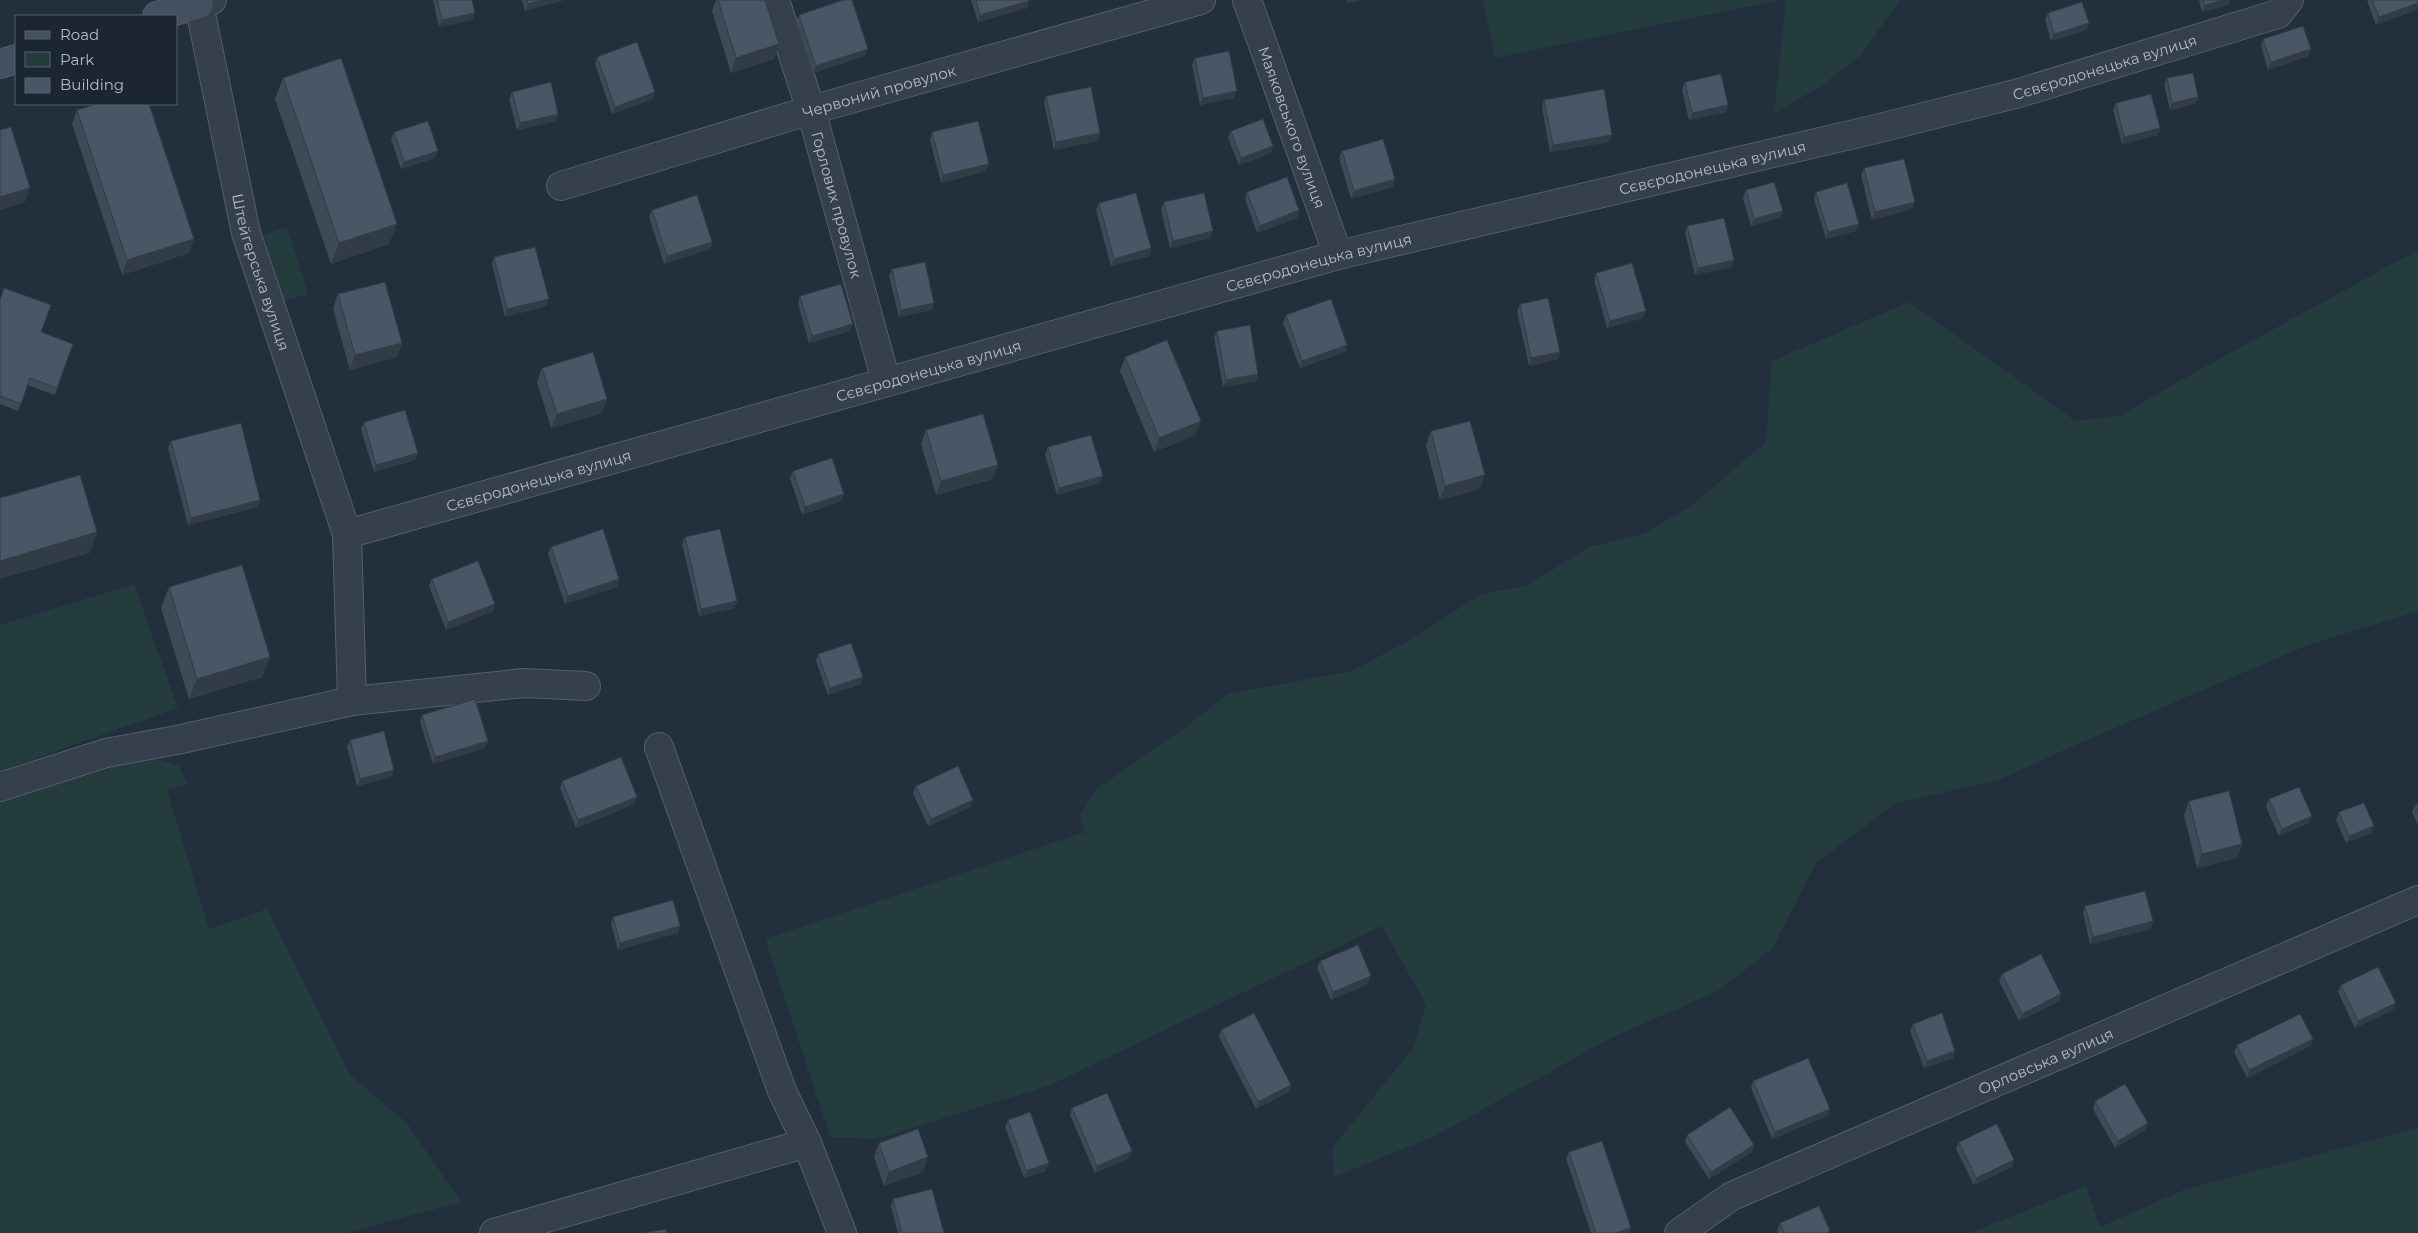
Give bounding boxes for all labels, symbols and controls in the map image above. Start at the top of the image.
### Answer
legend [15,15,178,105]
text: Road [60,25,99,44]
street label: Сєвєродонецька вулиця [2011,30,2199,104]
street label: Маяковського вулиця [1255,43,1330,211]
text: Park [60,50,94,69]
street label: Червоний провулок [800,60,958,122]
text: Building [60,75,124,94]
street label: Горлових провулок [808,129,867,281]
street label: Сєвєродонецька вулиця [1617,136,1808,198]
street label: Штейгерська вулиця [229,192,294,353]
street label: Сєвєродонецька вулиця [1223,229,1413,296]
street label: Сєвєродонецька вулиця [834,335,1023,405]
street label: Сєвєродонецька вулиця [444,445,633,515]
street label: Орловська вулиця [1975,1023,2116,1098]

